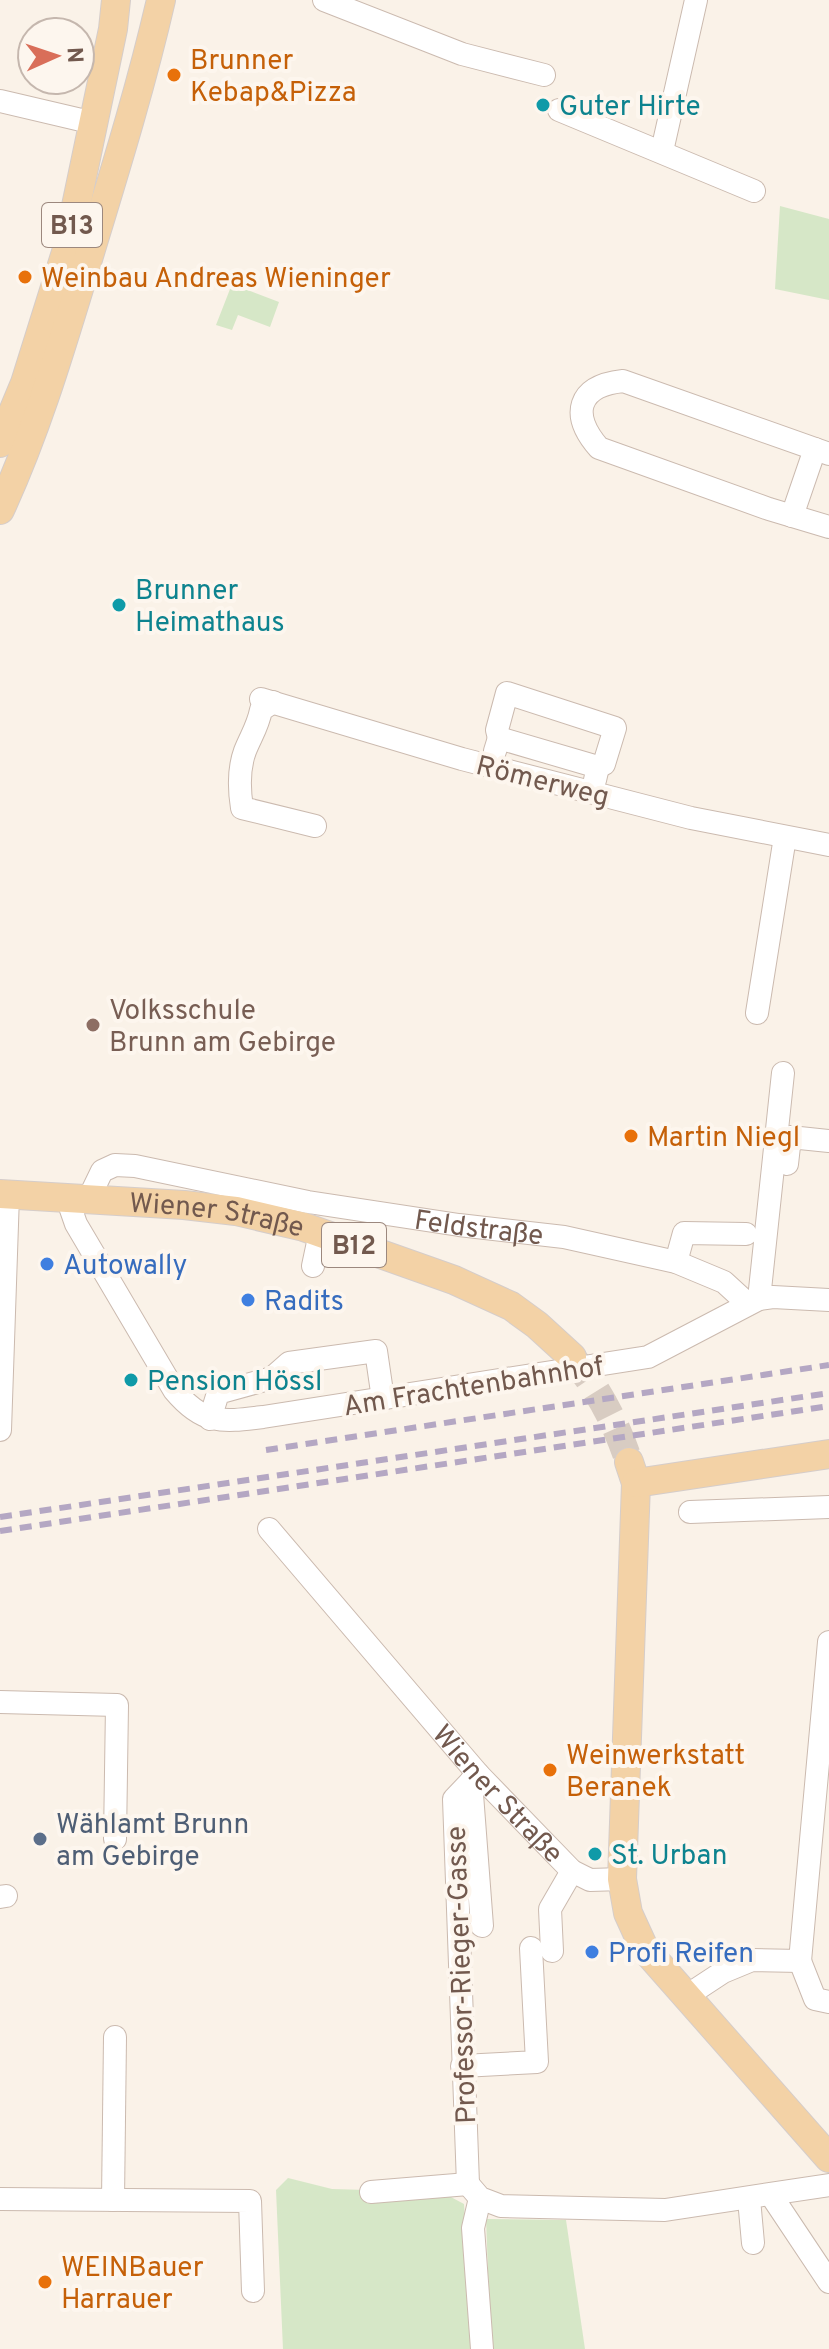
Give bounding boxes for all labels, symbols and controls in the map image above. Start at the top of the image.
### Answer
north arrow [16,16,96,96]
place label: Brunner Kebap&Pizza [190,44,357,112]
text: N [60,46,87,64]
marker: Brunner Kebap&Pizza [165,66,183,84]
place label: Guter Hirte [559,90,701,126]
marker: Guter Hirte [534,96,552,114]
road number: B13 [42,203,102,247]
place label: Weinbau Andreas Wieninger [41,262,391,298]
marker: Weinbau Andreas Wieninger [16,268,34,286]
place label: Brunner Heimathaus [135,574,285,642]
marker: Brunner Heimathaus [110,596,128,614]
street label: Römerweg [472,749,613,817]
place label: Volksschule Brunn am Gebirge [109,994,336,1062]
marker: Volksschule Brunn am Gebirge [84,1016,102,1034]
place label: Martin Niegl [647,1121,800,1157]
marker: Martin Niegl [622,1127,640,1145]
street label: Wiener Straße [128,1187,307,1247]
street label: Feldstraße [412,1203,545,1255]
road number: B12 [322,1223,386,1267]
place label: Autowally [63,1249,187,1285]
marker: Autowally [38,1255,56,1273]
place label: Radits [264,1285,344,1321]
marker: Radits [239,1291,257,1309]
street label: Am Frachtenbahnhof [341,1350,606,1426]
place label: Pension Hössl [147,1365,322,1401]
marker: Pension Hössl [122,1371,140,1389]
street label: Wiener Straße [423,1718,570,1872]
place label: Weinwerkstatt Beranek [566,1739,745,1807]
marker: Weinwerkstatt Beranek [541,1761,559,1779]
place label: Wählamt Brunn am Gebirge [56,1808,249,1876]
street label: Professor-Rieger-Gasse [440,1825,486,2124]
marker: Wählamt Brunn am Gebirge [31,1830,49,1848]
place label: St. Urban [611,1839,727,1875]
marker: St. Urban [586,1845,604,1863]
place label: Profi Reifen [608,1937,754,1973]
marker: Profi Reifen [583,1943,601,1961]
place label: WEINBauer Harrauer [61,2251,204,2319]
marker: WEINBauer Harrauer [36,2273,54,2291]

